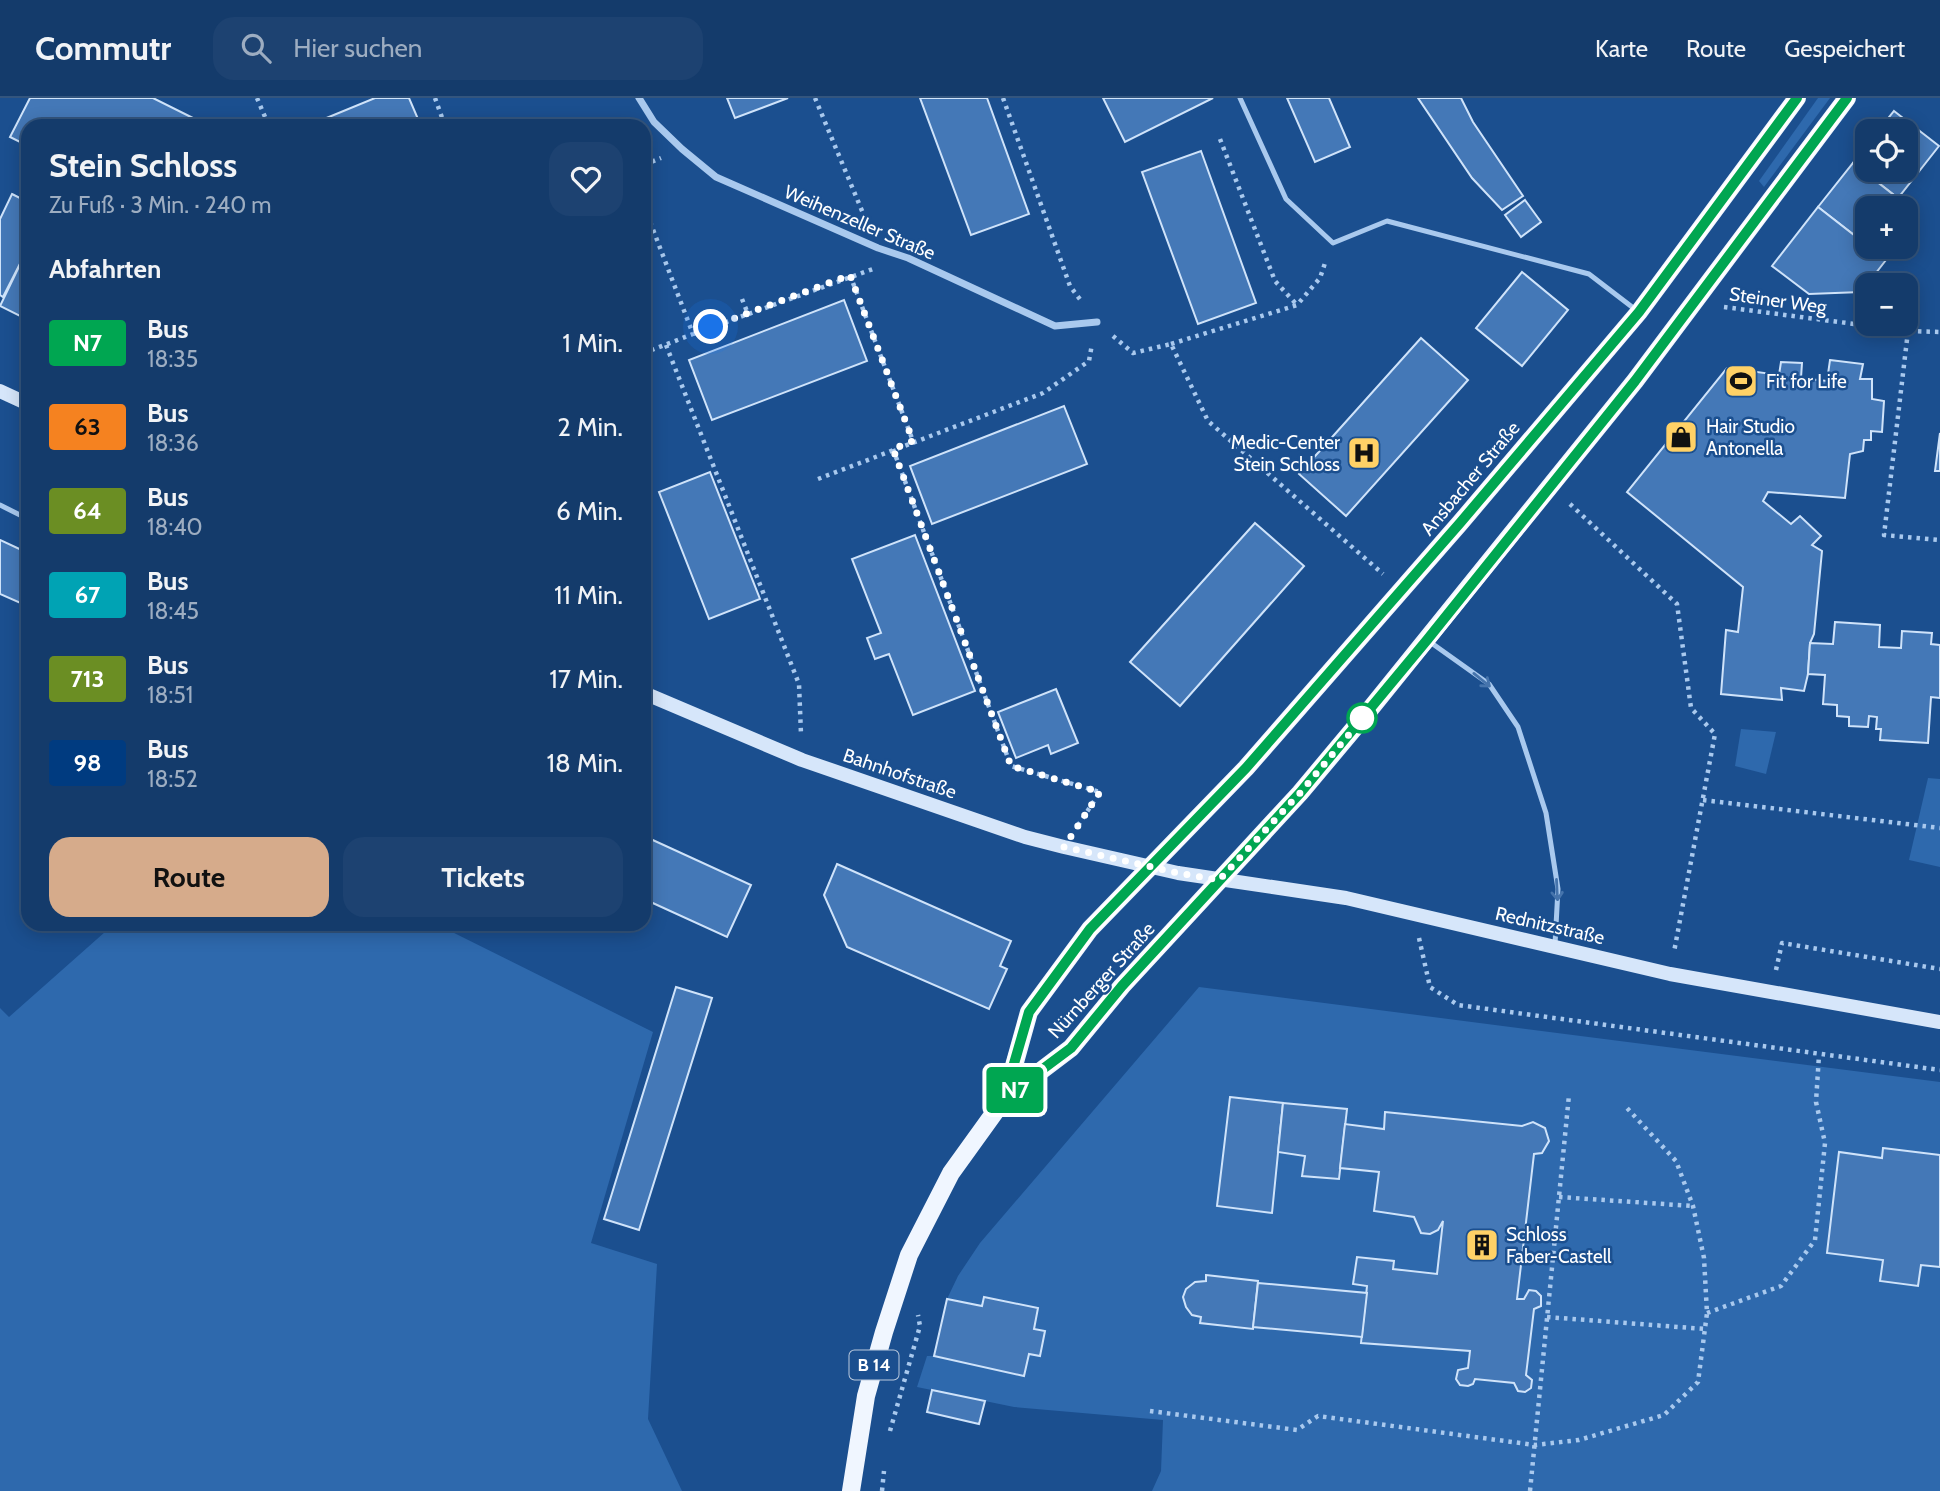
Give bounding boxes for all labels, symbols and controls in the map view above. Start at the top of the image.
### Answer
search box [213,17,703,80]
text: Commutr [35,28,171,68]
icon: search [237,29,275,67]
text: Hier suchen [293,32,422,64]
text: Karte [1595,34,1648,63]
text: Route [1686,34,1746,63]
text: Gespeichert [1784,34,1905,63]
map controls [1855,119,1918,336]
button: locate [1855,119,1918,182]
button: heart [549,142,623,216]
text: Stein Schloss [49,145,237,185]
street label: Weihenzeller Straße [781,180,939,265]
text: Zu Fuß · 3 Min. · 240 m [49,191,272,219]
button: + [1855,196,1918,259]
text: Abfahrten [49,253,161,285]
button: − [1855,273,1918,336]
street label: Steiner Weg [1728,282,1829,319]
your location [693,309,728,344]
text: Bus [147,313,188,345]
text: 1 Min. [562,327,623,359]
text: N7 [73,328,102,357]
text: 18:35 [147,345,198,373]
sports icon: Fit for Life [1722,362,1760,400]
place label: Fit for Life [1766,370,1847,393]
text: Bus [147,397,188,429]
text: 2 Min. [557,411,623,443]
text: 63 [74,412,101,441]
place label: Hair Studio Antonella [1706,415,1795,460]
street label: Ansbacher Straße [1416,416,1525,540]
shop icon: Hair Studio Antonella [1662,418,1700,456]
text: 18:36 [147,429,199,457]
place label: Medic-Center Stein Schloss [1231,431,1340,476]
hospital icon: Medic-Center Stein Schloss [1345,434,1383,472]
text: Bus [147,481,188,513]
text: 6 Min. [556,495,623,527]
text: 64 [73,496,102,525]
text: 18:40 [147,513,203,541]
text: Bus [147,565,188,597]
text: 11 Min. [554,579,623,611]
text: 67 [75,580,100,609]
text: 18:45 [147,597,199,625]
text: Bus [147,649,188,681]
text: 17 Min. [549,663,623,695]
text: 713 [70,664,105,693]
one-way arrow [1473,673,1491,688]
text: 18:51 [147,681,193,709]
unlabelled marker [1347,703,1377,733]
text: Bus [147,733,188,765]
street label: Bahnhofstraße [840,743,960,804]
text: 18 Min. [547,747,623,779]
text: 98 [74,748,101,777]
text: 18:52 [147,765,198,793]
button: Route [49,837,329,917]
button: Tickets [343,837,623,917]
one-way arrow [1550,878,1563,901]
street label: Rednitzstraße [1493,902,1607,949]
street label: Nürnberger Straße [1043,917,1160,1043]
line badge: N7 [984,1067,1046,1113]
text: N7 [1000,1075,1030,1104]
place label: Schloss Faber-Castell [1506,1223,1612,1268]
building icon: Schloss Faber-Castell [1463,1226,1501,1264]
road number: B 14 [850,1350,898,1380]

